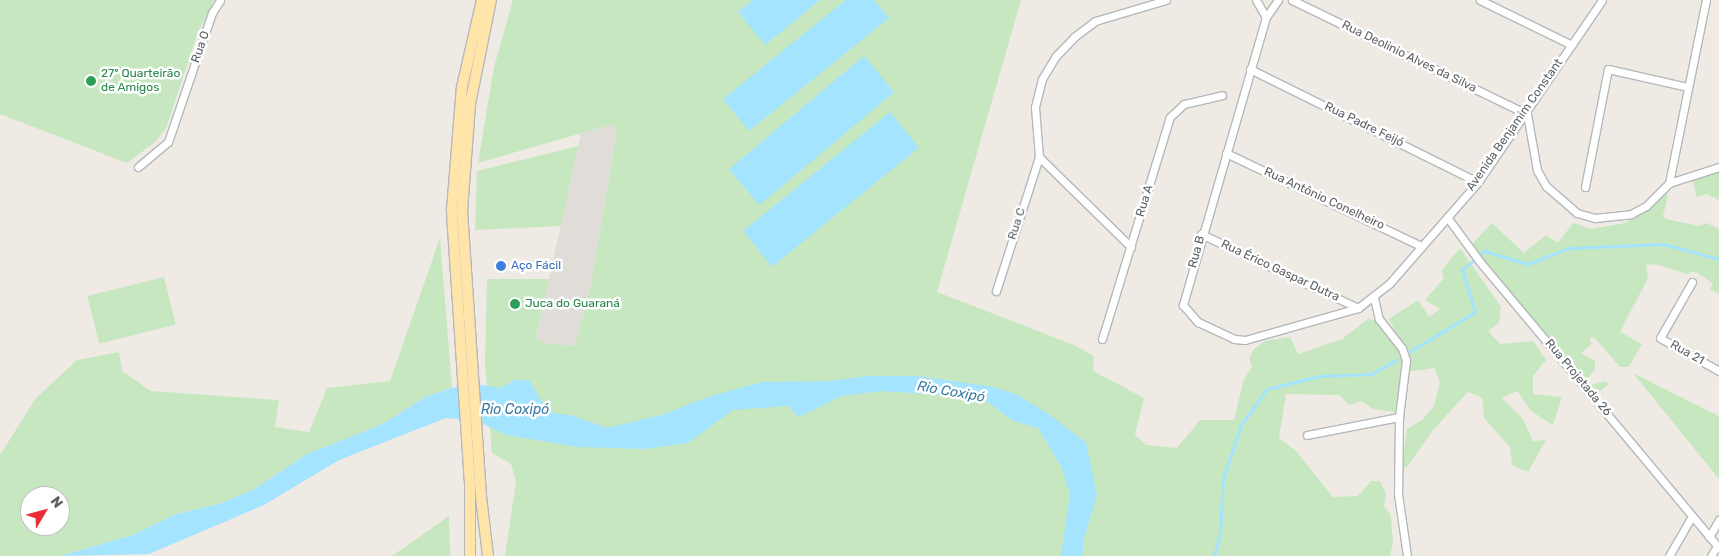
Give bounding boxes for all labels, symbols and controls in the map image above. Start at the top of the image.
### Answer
street label: Rua Deolinio Alves da Silva [1339,18,1479,96]
street label: Rua O [189,29,213,65]
street label: Avenida Benjamim Constant [1464,56,1566,194]
place label: 27º Quarteirão de Amigos [101,67,180,95]
marker: 27º Quarteirão de Amigos [85,75,97,87]
street label: Rua Padre Feijó [1322,100,1406,150]
street label: Rua Antônio Conelheiro [1261,165,1387,233]
street label: Rua A [1133,183,1157,219]
street label: Rua C [1005,206,1029,242]
street label: Rua B [1186,234,1208,270]
street label: Rua Érico Gaspar Dutra [1218,237,1342,305]
place label: Aço Fácil [511,259,561,273]
marker: Aço Fácil [495,260,507,272]
place label: Juca do Guaraná [525,297,620,311]
marker: Juca do Guaraná [509,298,521,310]
street label: Rua Projetada 26 [1542,337,1614,419]
street label: Rua 21 [1667,338,1707,368]
water label: Rio Coxipó [916,378,986,406]
water label: Rio Coxipó [481,402,549,418]
north arrow [20,486,70,536]
text: N [47,493,66,511]

